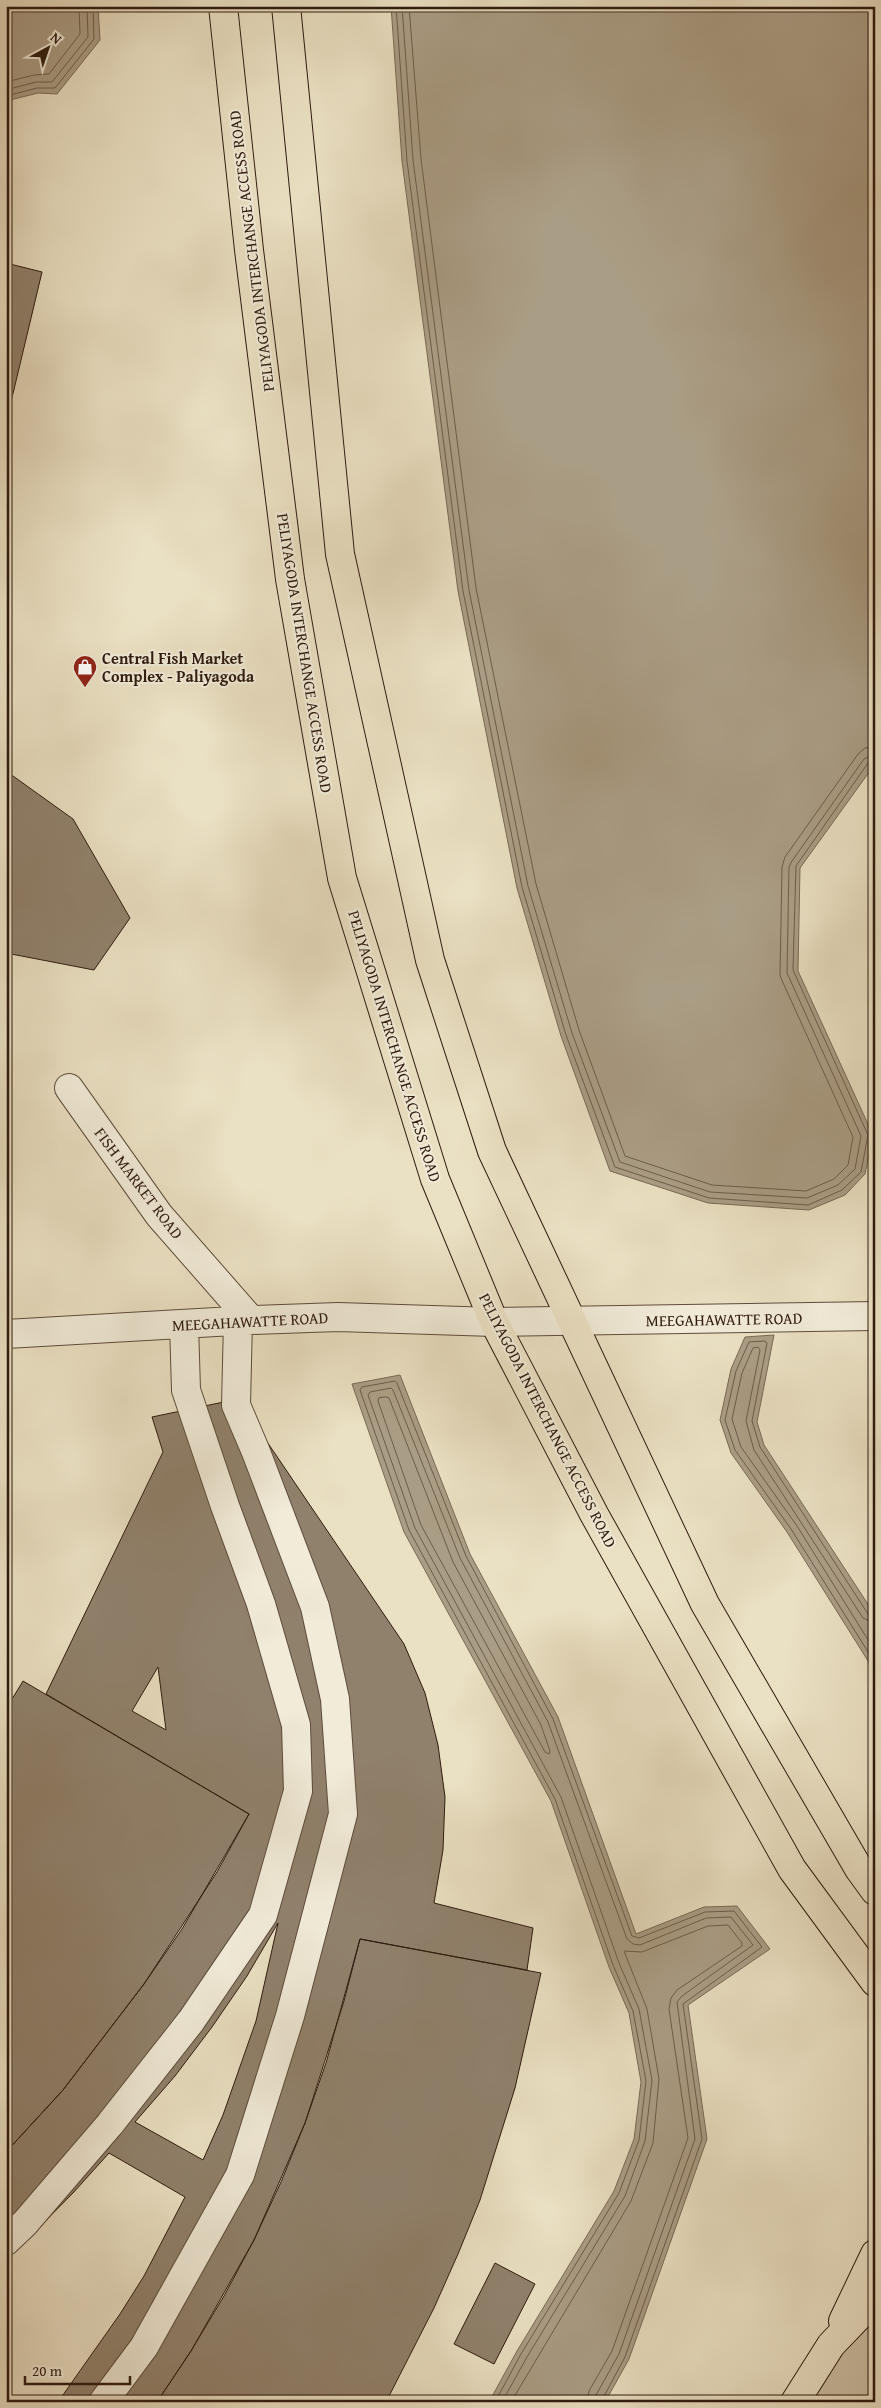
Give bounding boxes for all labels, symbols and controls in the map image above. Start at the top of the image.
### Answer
north arrow [22,22,72,72]
text: N [46,27,67,49]
street label: PELIYAGODA INTERCHANGE ACCESS ROAD [222,109,280,393]
street label: PELIYAGODA INTERCHANGE ACCESS ROAD [271,511,339,795]
place label: Central Fish Market Complex - Paliyagoda [102,646,255,688]
shop icon: Central Fish Market Complex - Paliyagoda [72,654,98,688]
street label: PELIYAGODA INTERCHANGE ACCESS ROAD [342,907,448,1185]
street label: FISH MARKET ROAD [89,1122,189,1244]
street label: PELIYAGODA INTERCHANGE ACCESS ROAD [473,1288,623,1552]
street label: MEEGAHAWATTE ROAD [171,1305,329,1337]
street label: MEEGAHAWATTE ROAD [646,1306,803,1332]
scale bar [25,2353,130,2385]
text: 20 m [32,2360,63,2381]

